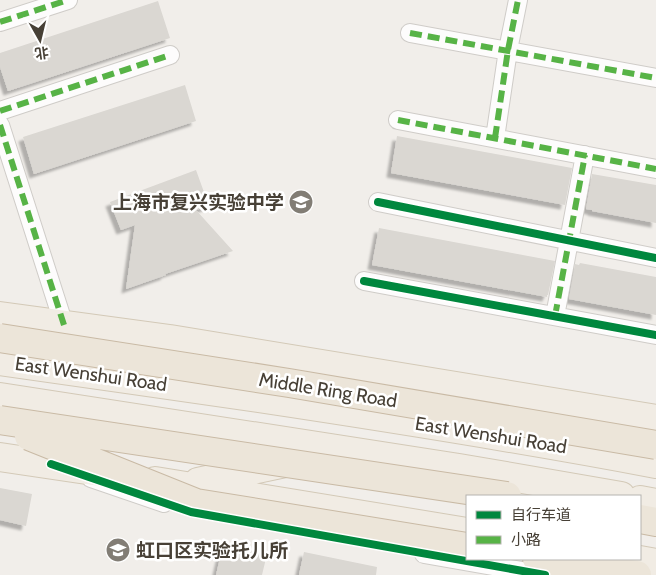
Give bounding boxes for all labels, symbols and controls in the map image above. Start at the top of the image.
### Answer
north arrow [15,15,65,65]
text: 北 [34,43,50,63]
school or university icon: 上海市复兴实验中学 [288,189,314,215]
place label: 上海市复兴实验中学 [113,191,284,214]
street label: East Wenshui Road [13,352,169,396]
street label: Middle Ring Road [257,368,399,412]
street label: East Wenshui Road [413,412,569,458]
legend [466,495,641,560]
text: 自行车道 [511,506,571,524]
text: 小路 [511,531,541,549]
school or university icon: 虹口区实验托儿所 [105,537,131,563]
place label: 虹口区实验托儿所 [136,539,288,562]

